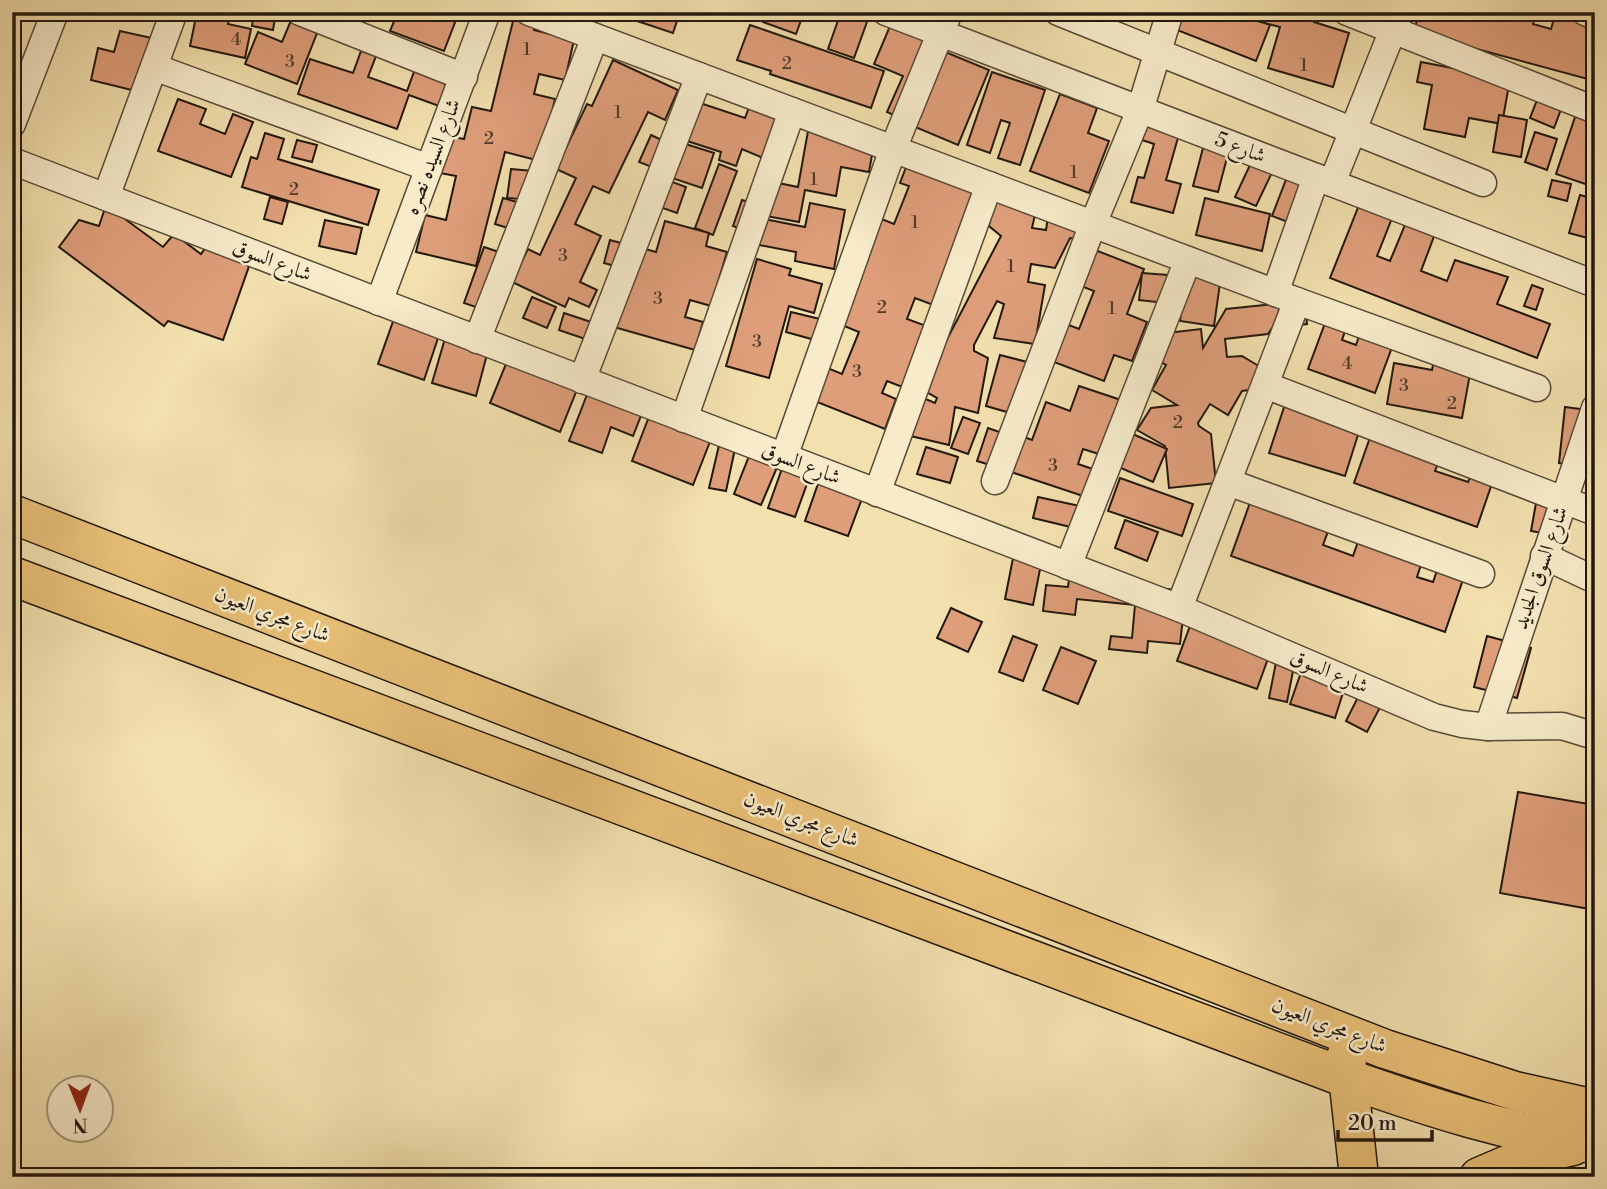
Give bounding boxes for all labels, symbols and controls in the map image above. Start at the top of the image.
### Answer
house number: 4 [231,28,242,51]
house number: 1 [523,38,531,61]
house number: 3 [285,50,295,73]
house number: 2 [782,52,792,75]
house number: 1 [1300,54,1308,77]
street label: شارع السيده نصره [399,95,471,220]
house number: 1 [614,101,622,124]
street label: شارع 5 [1209,126,1269,173]
house number: 2 [484,127,494,150]
house number: 1 [1070,161,1078,184]
house number: 1 [810,168,818,191]
house number: 2 [289,178,299,201]
house number: 1 [911,211,919,234]
street label: شارع السوق [227,234,315,292]
house number: 3 [558,244,568,267]
house number: 1 [1007,255,1015,278]
house number: 3 [653,287,663,310]
house number: 2 [877,296,887,319]
house number: 1 [1108,297,1116,320]
house number: 3 [752,330,762,353]
house number: 4 [1342,352,1353,375]
house number: 3 [852,360,862,383]
house number: 3 [1399,374,1409,397]
house number: 2 [1447,392,1457,415]
house number: 2 [1173,411,1183,434]
street label: شارع السوق [756,437,844,495]
house number: 3 [1048,454,1058,477]
street label: شارع السوق الجديد [1508,503,1578,634]
street label: شارع مجري العيون [209,581,333,653]
street label: شارع السوق [1284,644,1372,704]
street label: شارع مجري العيون [738,786,862,858]
street label: شارع مجري العيون [1266,992,1390,1064]
north arrow [46,1074,116,1144]
scale bar [1338,1098,1432,1142]
text: 20 m [1348,1111,1397,1137]
text: N [73,1113,88,1137]

